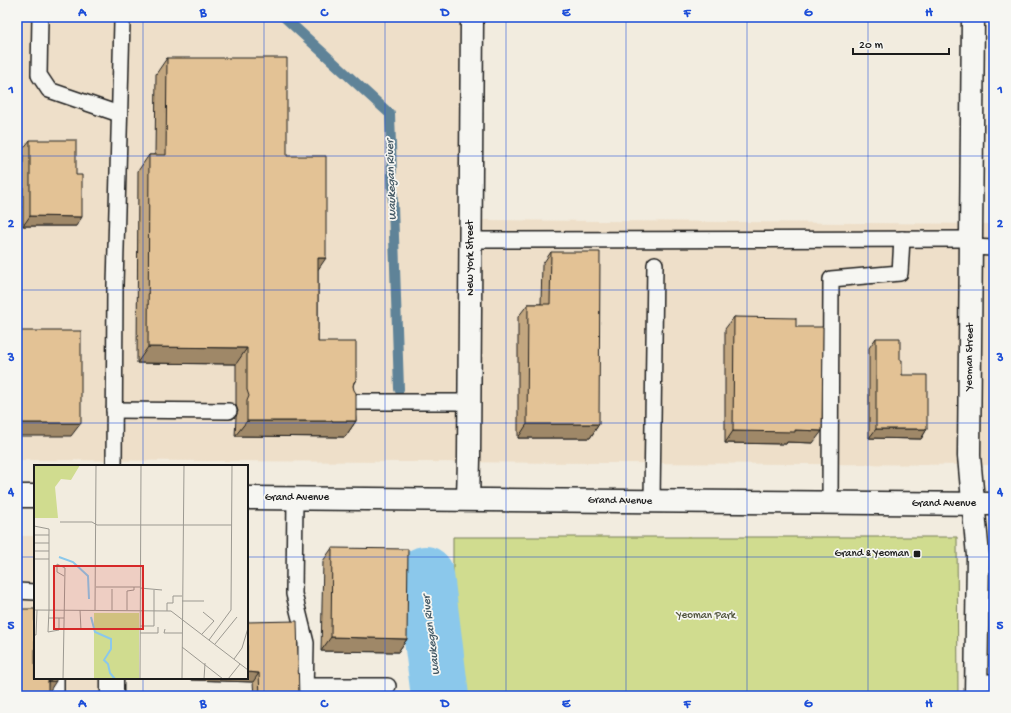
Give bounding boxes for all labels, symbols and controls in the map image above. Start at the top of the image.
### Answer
text: A [77,6,87,21]
text: B [199,6,208,21]
text: C [319,6,329,21]
text: D [440,6,450,21]
text: E [562,6,571,21]
text: F [683,6,692,21]
text: G [804,6,813,21]
text: H [925,6,933,21]
scale bar [853,30,949,56]
text: 20 m [859,39,884,53]
text: 1 [7,83,14,98]
text: 1 [996,83,1003,98]
water label: Waukegan River [384,137,400,221]
text: 2 [8,217,15,232]
text: 2 [997,217,1004,232]
street label: New York Street [465,219,477,296]
street label: Yeoman Street [963,322,977,392]
text: 3 [7,351,15,366]
text: 3 [996,351,1004,366]
inset map [34,465,248,679]
text: 4 [7,485,15,500]
text: 4 [996,485,1004,500]
street label: Grand Avenue [265,492,329,504]
street label: Grand Avenue [588,494,653,508]
street label: Grand Avenue [912,498,976,510]
place label: Grand & Yeoman [834,548,910,560]
marker: Grand & Yeoman [912,549,922,559]
water label: Waukegan River [420,591,444,676]
park label: Yeoman Park [675,610,737,622]
text: 5 [8,619,15,634]
text: 5 [997,619,1004,634]
text: A [77,697,87,712]
text: B [199,697,208,712]
text: C [319,697,329,712]
text: D [440,697,450,712]
text: E [562,697,571,712]
text: F [683,697,692,712]
text: G [804,697,813,712]
text: H [925,697,933,712]

